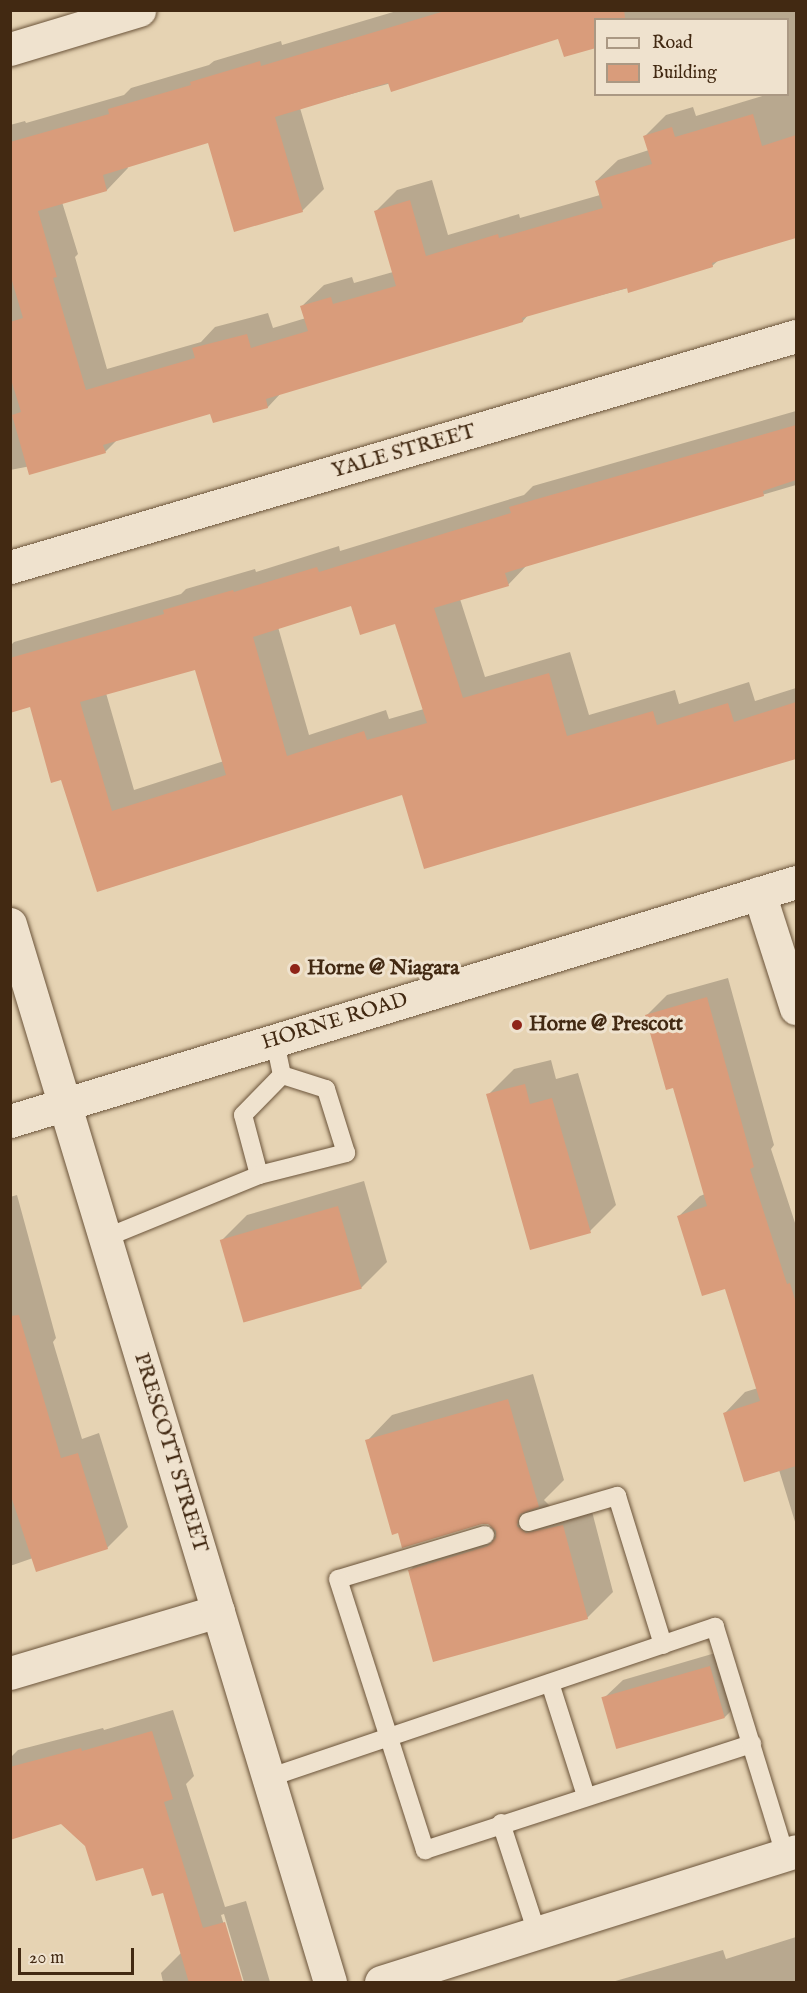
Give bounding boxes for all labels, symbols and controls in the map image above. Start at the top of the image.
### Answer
legend [594,18,789,96]
text: Road [652,32,693,55]
text: Building [652,62,717,85]
street label: YALE STREET [329,419,479,485]
place label: Horne @ Niagara [307,956,459,982]
marker: Horne @ Niagara [288,962,302,976]
street label: HORNE ROAD [259,988,411,1056]
place label: Horne @ Prescott [529,1012,683,1038]
marker: Horne @ Prescott [510,1018,524,1032]
street label: PRESCOTT STREET [128,1350,212,1556]
scale bar [21,1936,136,1974]
text: 20 m [29,1947,64,1970]

